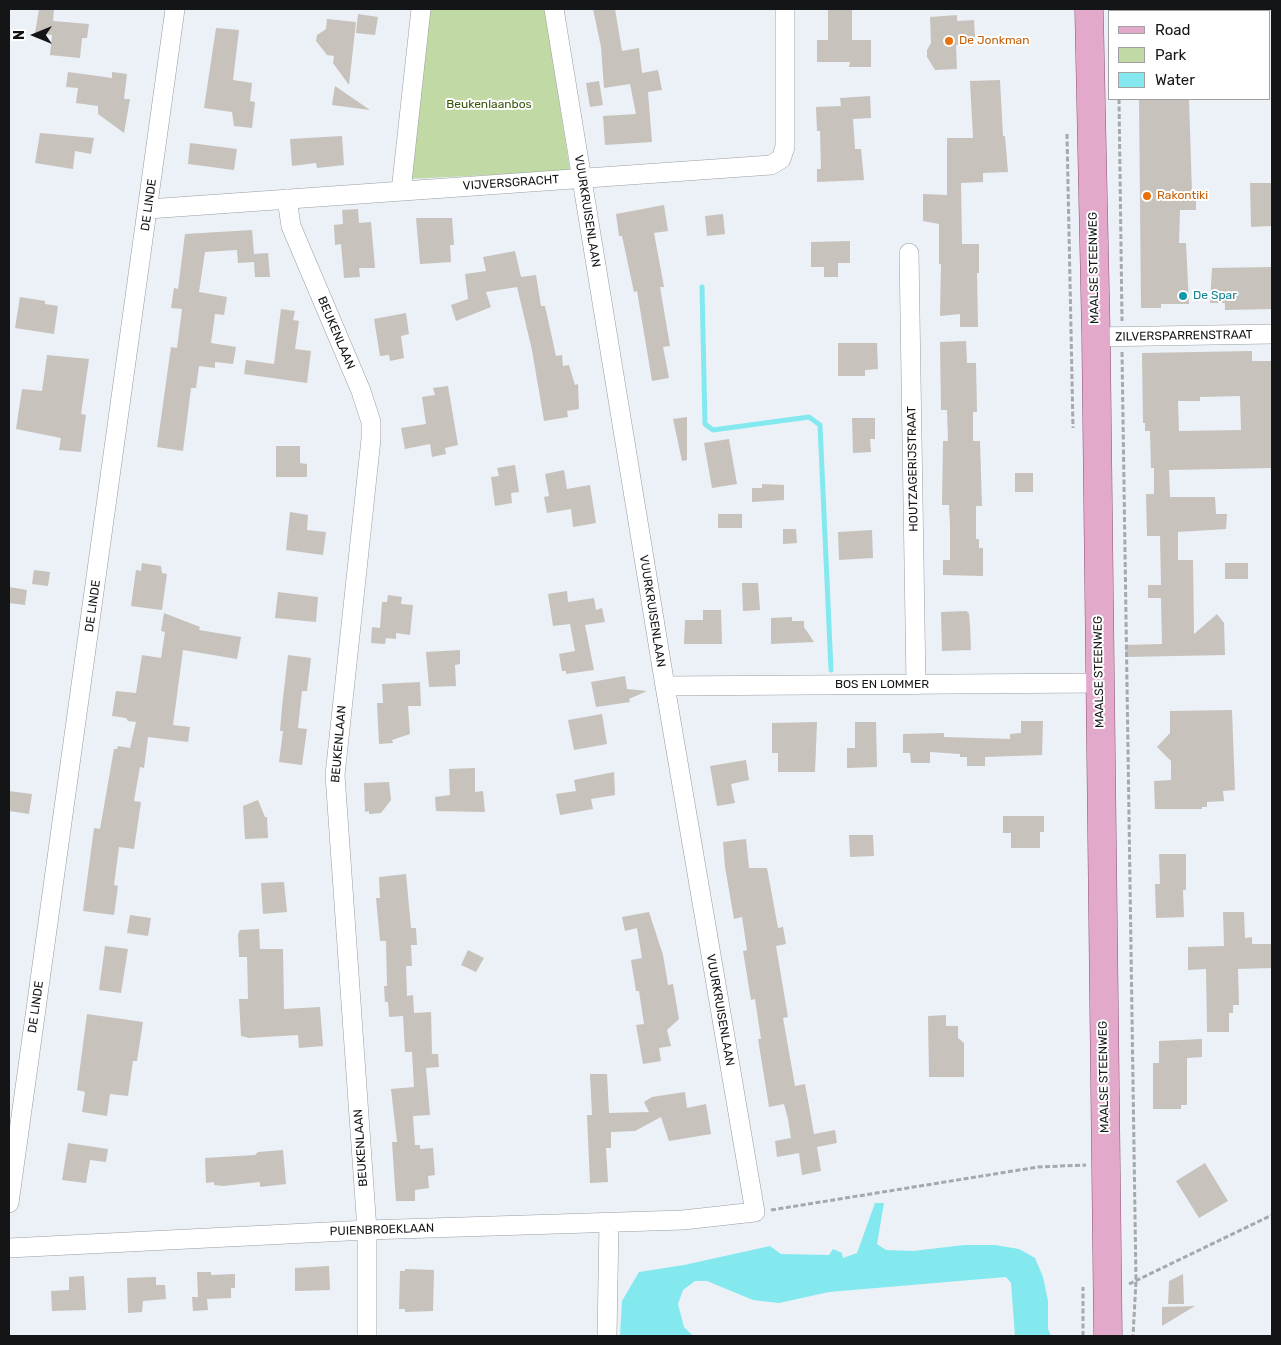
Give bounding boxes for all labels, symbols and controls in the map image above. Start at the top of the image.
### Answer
north arrow [10,10,60,60]
legend [1108,10,1271,100]
text: Road [1155,21,1191,39]
text: N [11,30,28,40]
place label: De Jonkman [959,34,1029,48]
marker: De Jonkman [943,35,955,47]
text: Park [1155,46,1186,64]
text: Water [1155,71,1195,89]
park label: Beukenlaanbos [446,98,532,112]
street label: VUURKRUISENLAAN [571,154,603,268]
street label: VIJVERSGRACHT [462,172,560,194]
street label: DE LINDE [138,178,160,232]
place label: Rakontiki [1157,189,1208,203]
marker: Rakontiki [1141,190,1153,202]
street label: MAALSE STEENWEG [1086,212,1102,324]
place label: De Spar [1193,289,1237,303]
marker: De Spar [1177,290,1189,302]
street label: BEUKENLAAN [314,294,358,372]
street label: ZILVERSPARRENSTRAAT [1115,328,1253,344]
street label: HOUTZAGERIJSTRAAT [905,406,921,532]
street label: VUURKRUISENLAAN [636,554,668,668]
street label: DE LINDE [82,579,104,633]
street label: MAALSE STEENWEG [1091,616,1107,728]
street label: BOS EN LOMMER [835,678,929,692]
street label: BEUKENLAAN [328,705,350,783]
street label: VUURKRUISENLAAN [703,953,737,1067]
street label: DE LINDE [25,980,47,1034]
street label: MAALSE STEENWEG [1096,1021,1112,1133]
street label: BEUKENLAAN [351,1109,371,1187]
street label: PUIENBROEKLAAN [329,1221,435,1239]

